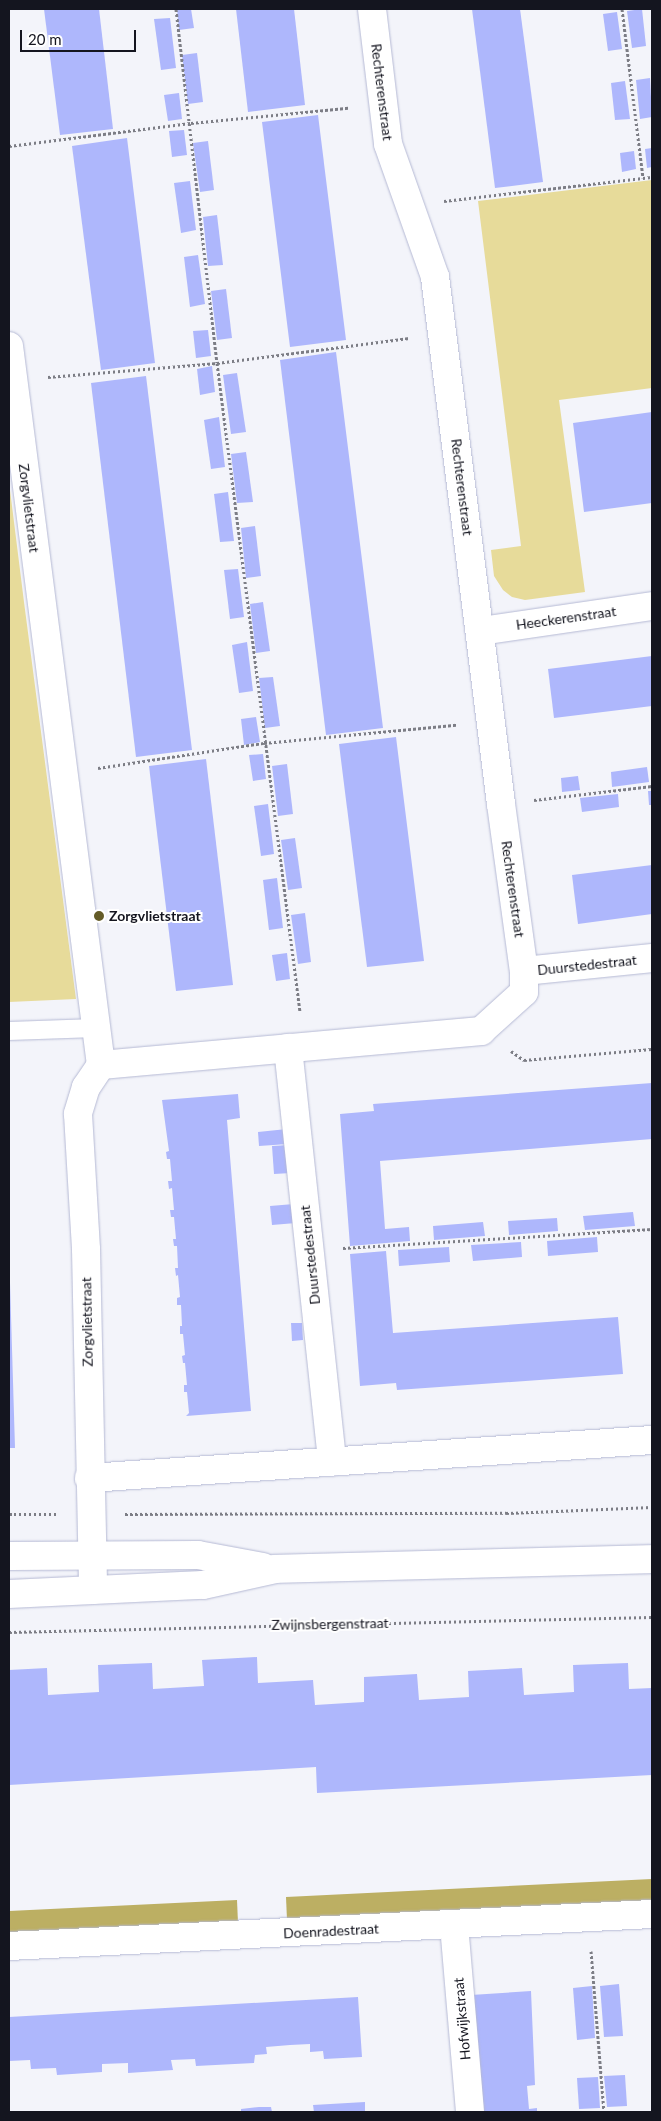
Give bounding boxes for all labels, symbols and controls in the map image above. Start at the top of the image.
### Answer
scale bar [22,20,139,52]
text: 20 m [28,30,62,48]
street label: Rechterenstraat [368,43,396,141]
street label: Rechterenstraat [448,438,476,536]
street label: Zorgvlietstraat [15,463,43,553]
street label: Heeckerenstraat [515,603,617,633]
street label: Rechterenstraat [498,840,528,938]
place label: Zorgvlietstraat [109,908,201,924]
marker: Zorgvlietstraat [93,910,105,922]
street label: Duurstedestraat [537,951,637,979]
street label: Duurstedestraat [296,1205,324,1305]
street label: Zorgvlietstraat [78,1277,96,1367]
street label: Zwijnsbergenstraat [271,1615,389,1633]
street label: Doenradestraat [283,1920,379,1942]
street label: Hofwijkstraat [450,1977,474,2061]

